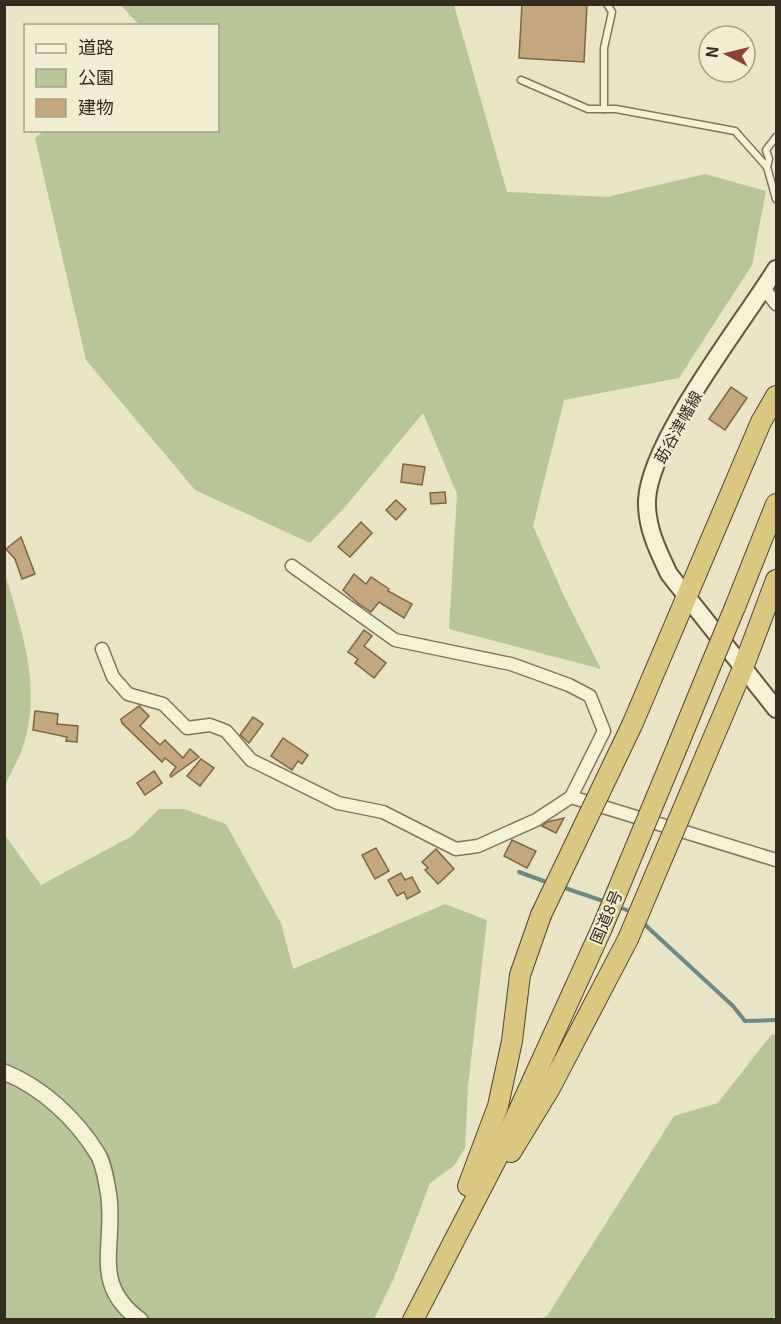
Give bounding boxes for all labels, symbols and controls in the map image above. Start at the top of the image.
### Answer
legend [24,24,219,132]
north arrow [697,24,757,84]
text: 道路 [78,33,114,59]
text: N [698,45,724,59]
text: 公園 [78,63,114,89]
text: 建物 [78,93,114,119]
street label: 莇谷津幡線 [647,386,707,467]
street label: 国道8号 [583,886,627,947]

